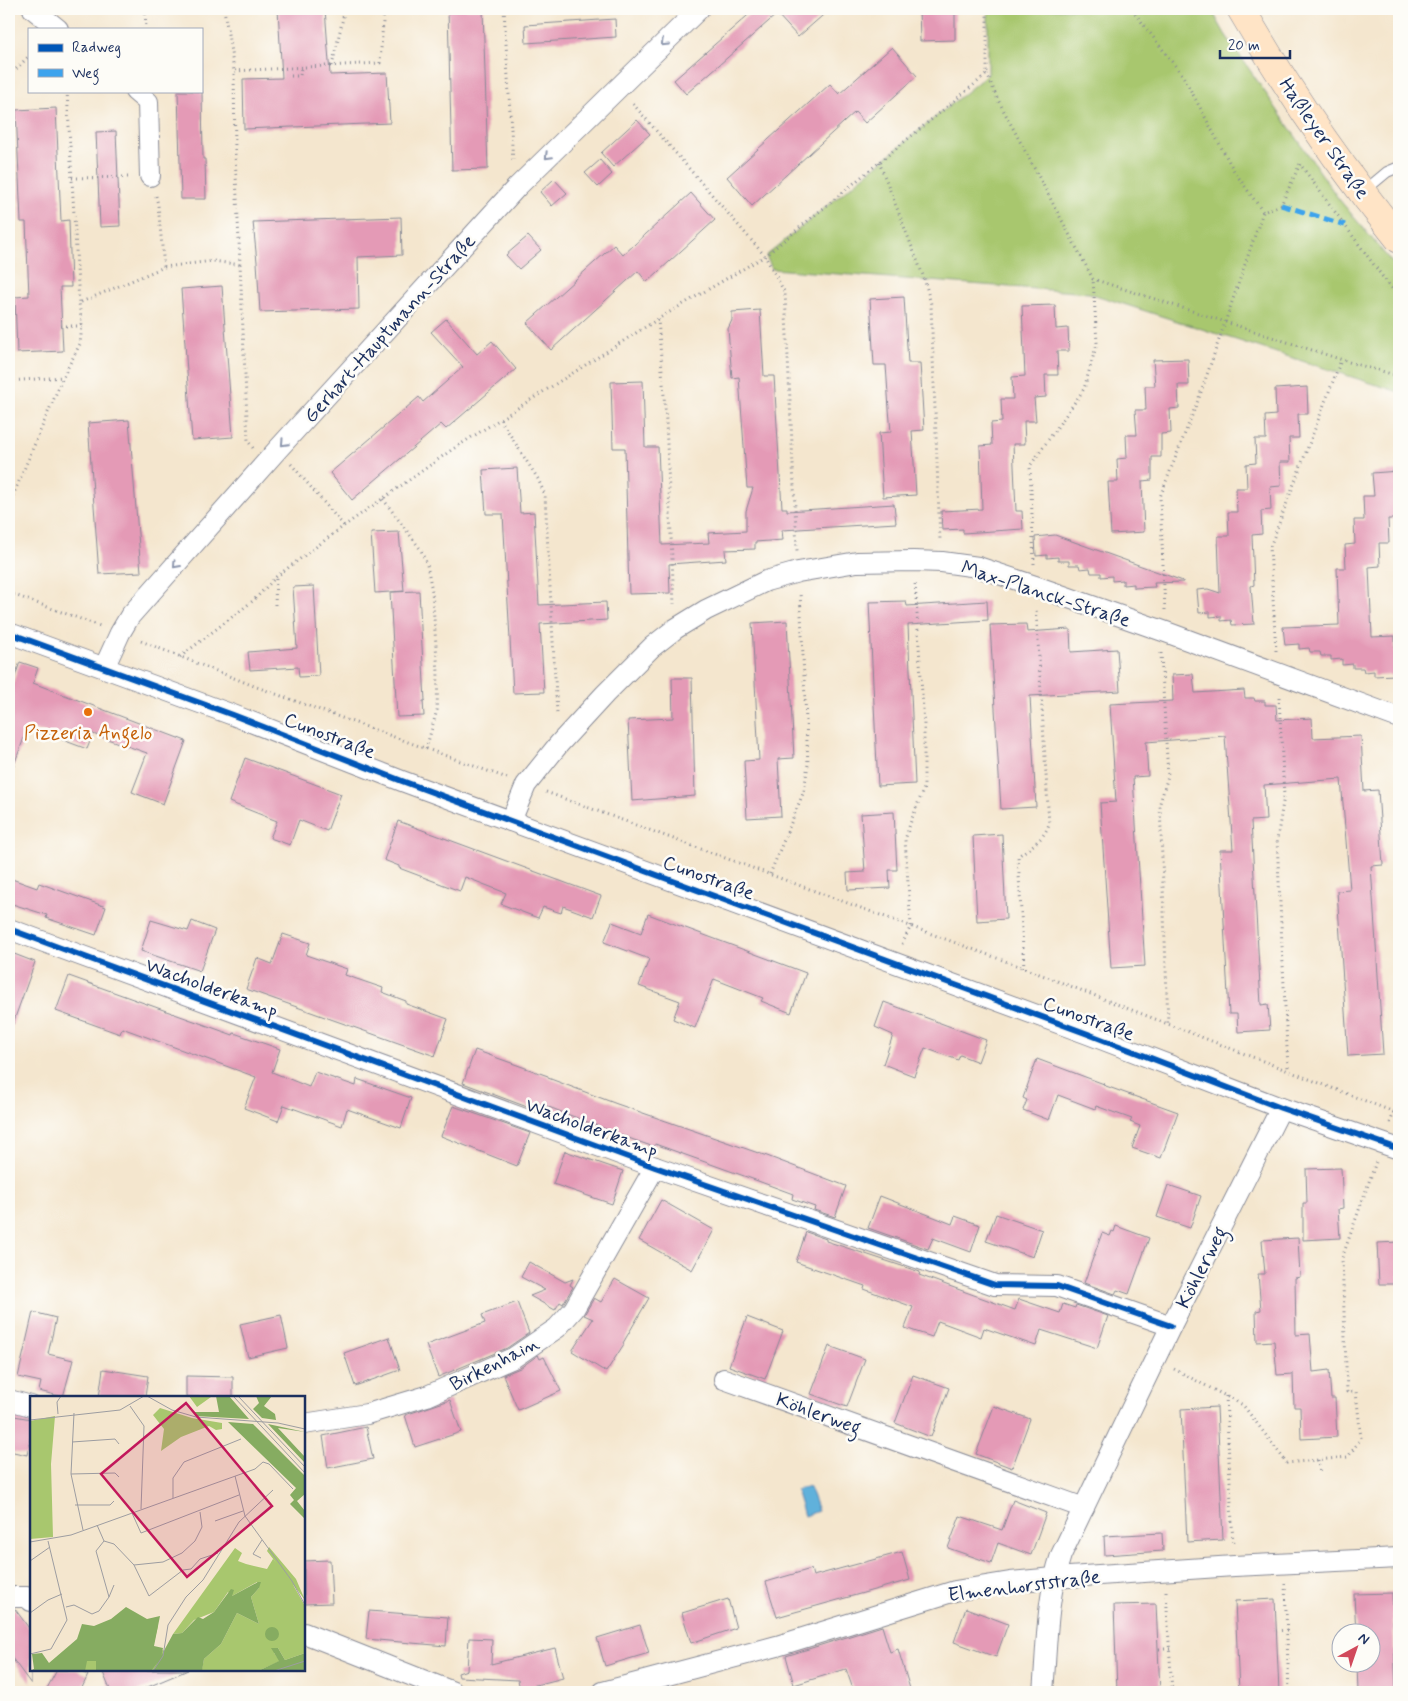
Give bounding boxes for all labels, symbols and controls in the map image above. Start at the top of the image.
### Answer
legend [28,28,202,92]
scale bar [1220,28,1290,60]
text: 20 m [1228,36,1260,56]
one-way arrow [661,37,670,46]
text: Radweg [72,38,121,58]
text: Weg [72,64,99,85]
street label: Haßleyer Straße [1272,73,1376,205]
one-way arrow [545,151,554,160]
street label: Gerhart-Hauptmann-Straße [298,229,482,429]
one-way arrow [280,437,289,446]
street label: Max-Planck-Straße [957,554,1134,635]
one-way arrow [173,559,182,568]
marker: Pizzeria Angelo [82,706,94,718]
street label: Cunostraße [280,707,379,766]
place label: Pizzeria Angelo [24,720,152,749]
street label: Cunostraße [659,849,758,908]
street label: Wacholderkamp [142,952,282,1025]
street label: Cunostraße [1039,990,1138,1049]
street label: Wacholderkamp [522,1092,662,1165]
street label: Köhlerweg [1170,1222,1236,1314]
street label: Birkenhain [445,1330,544,1398]
street label: Köhlerweg [771,1387,865,1444]
inset map [30,1396,305,1671]
street label: Elmenhorststraße [946,1564,1102,1609]
north arrow [1330,1624,1380,1674]
text: N [1354,1629,1373,1649]

